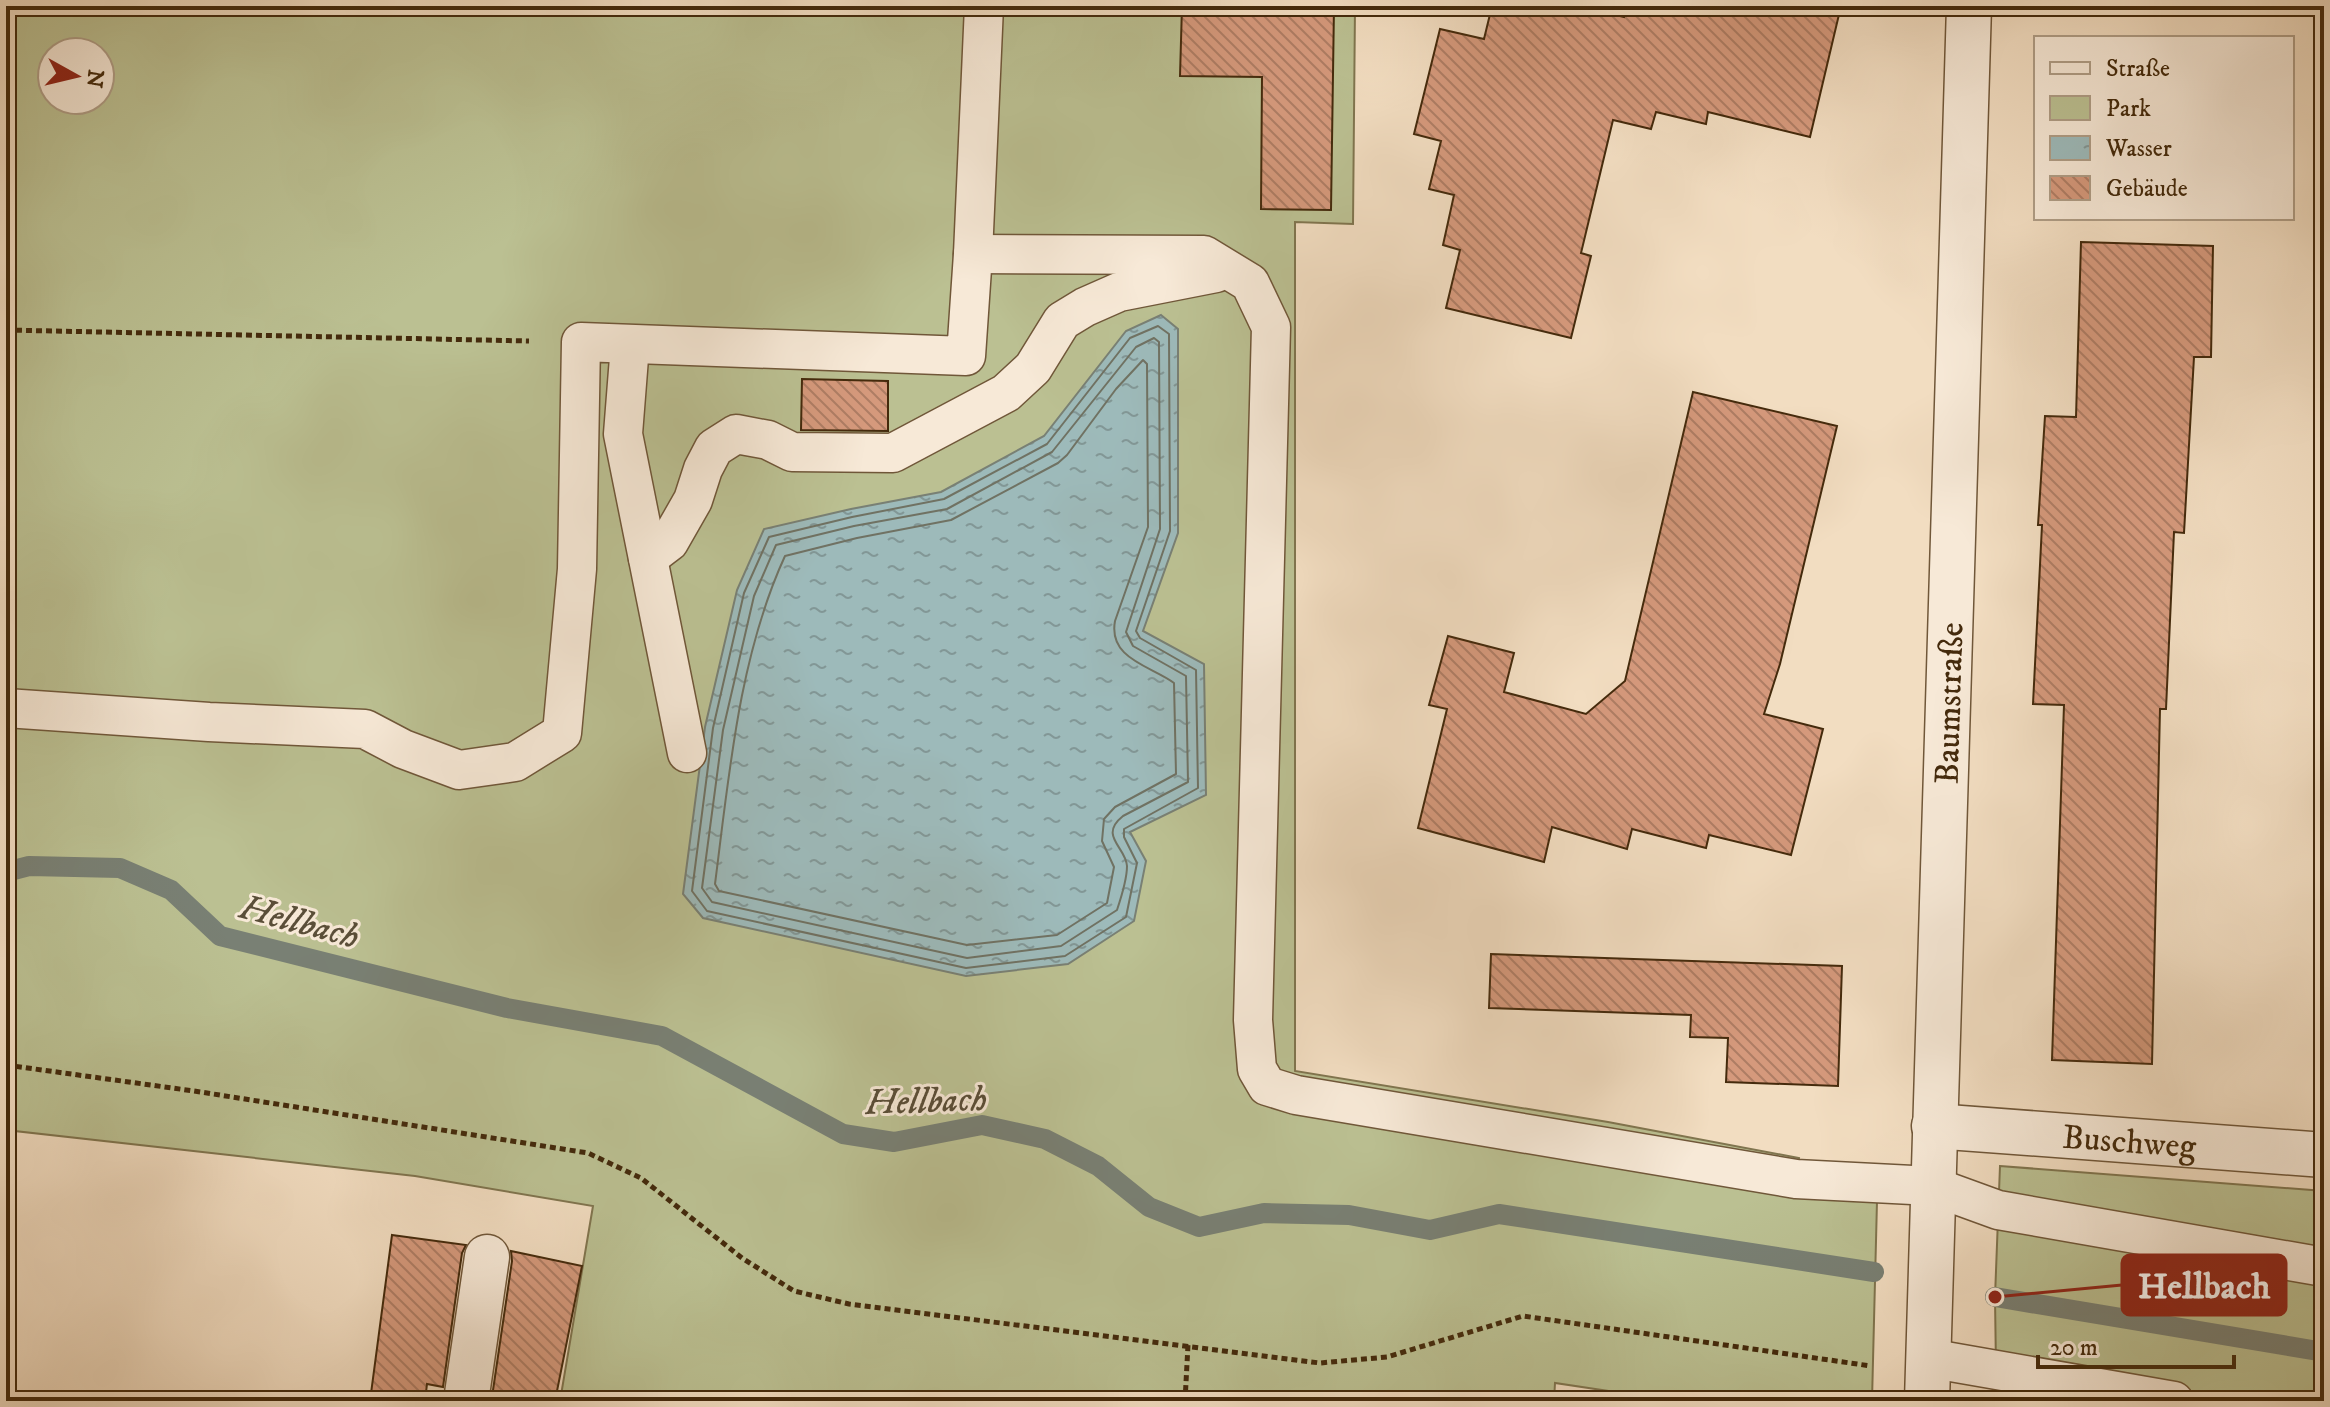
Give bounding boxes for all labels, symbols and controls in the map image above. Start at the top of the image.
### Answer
north arrow [36,36,116,116]
legend [2034,36,2294,220]
text: Straße [2106,54,2170,84]
text: N [80,68,109,89]
text: Park [2106,94,2151,124]
text: Wasser [2105,134,2172,164]
text: Gebäude [2106,174,2188,204]
street label: Baumstraße [1927,622,1973,785]
water label: Hellbach [234,885,364,960]
water label: Hellbach [863,1077,988,1126]
street label: Buschweg [2061,1117,2198,1168]
callout: Hellbach [2122,1255,2286,1315]
text: Hellbach [2138,1265,2270,1310]
scale bar [2038,1319,2234,1369]
text: 20 m [2050,1333,2098,1363]

